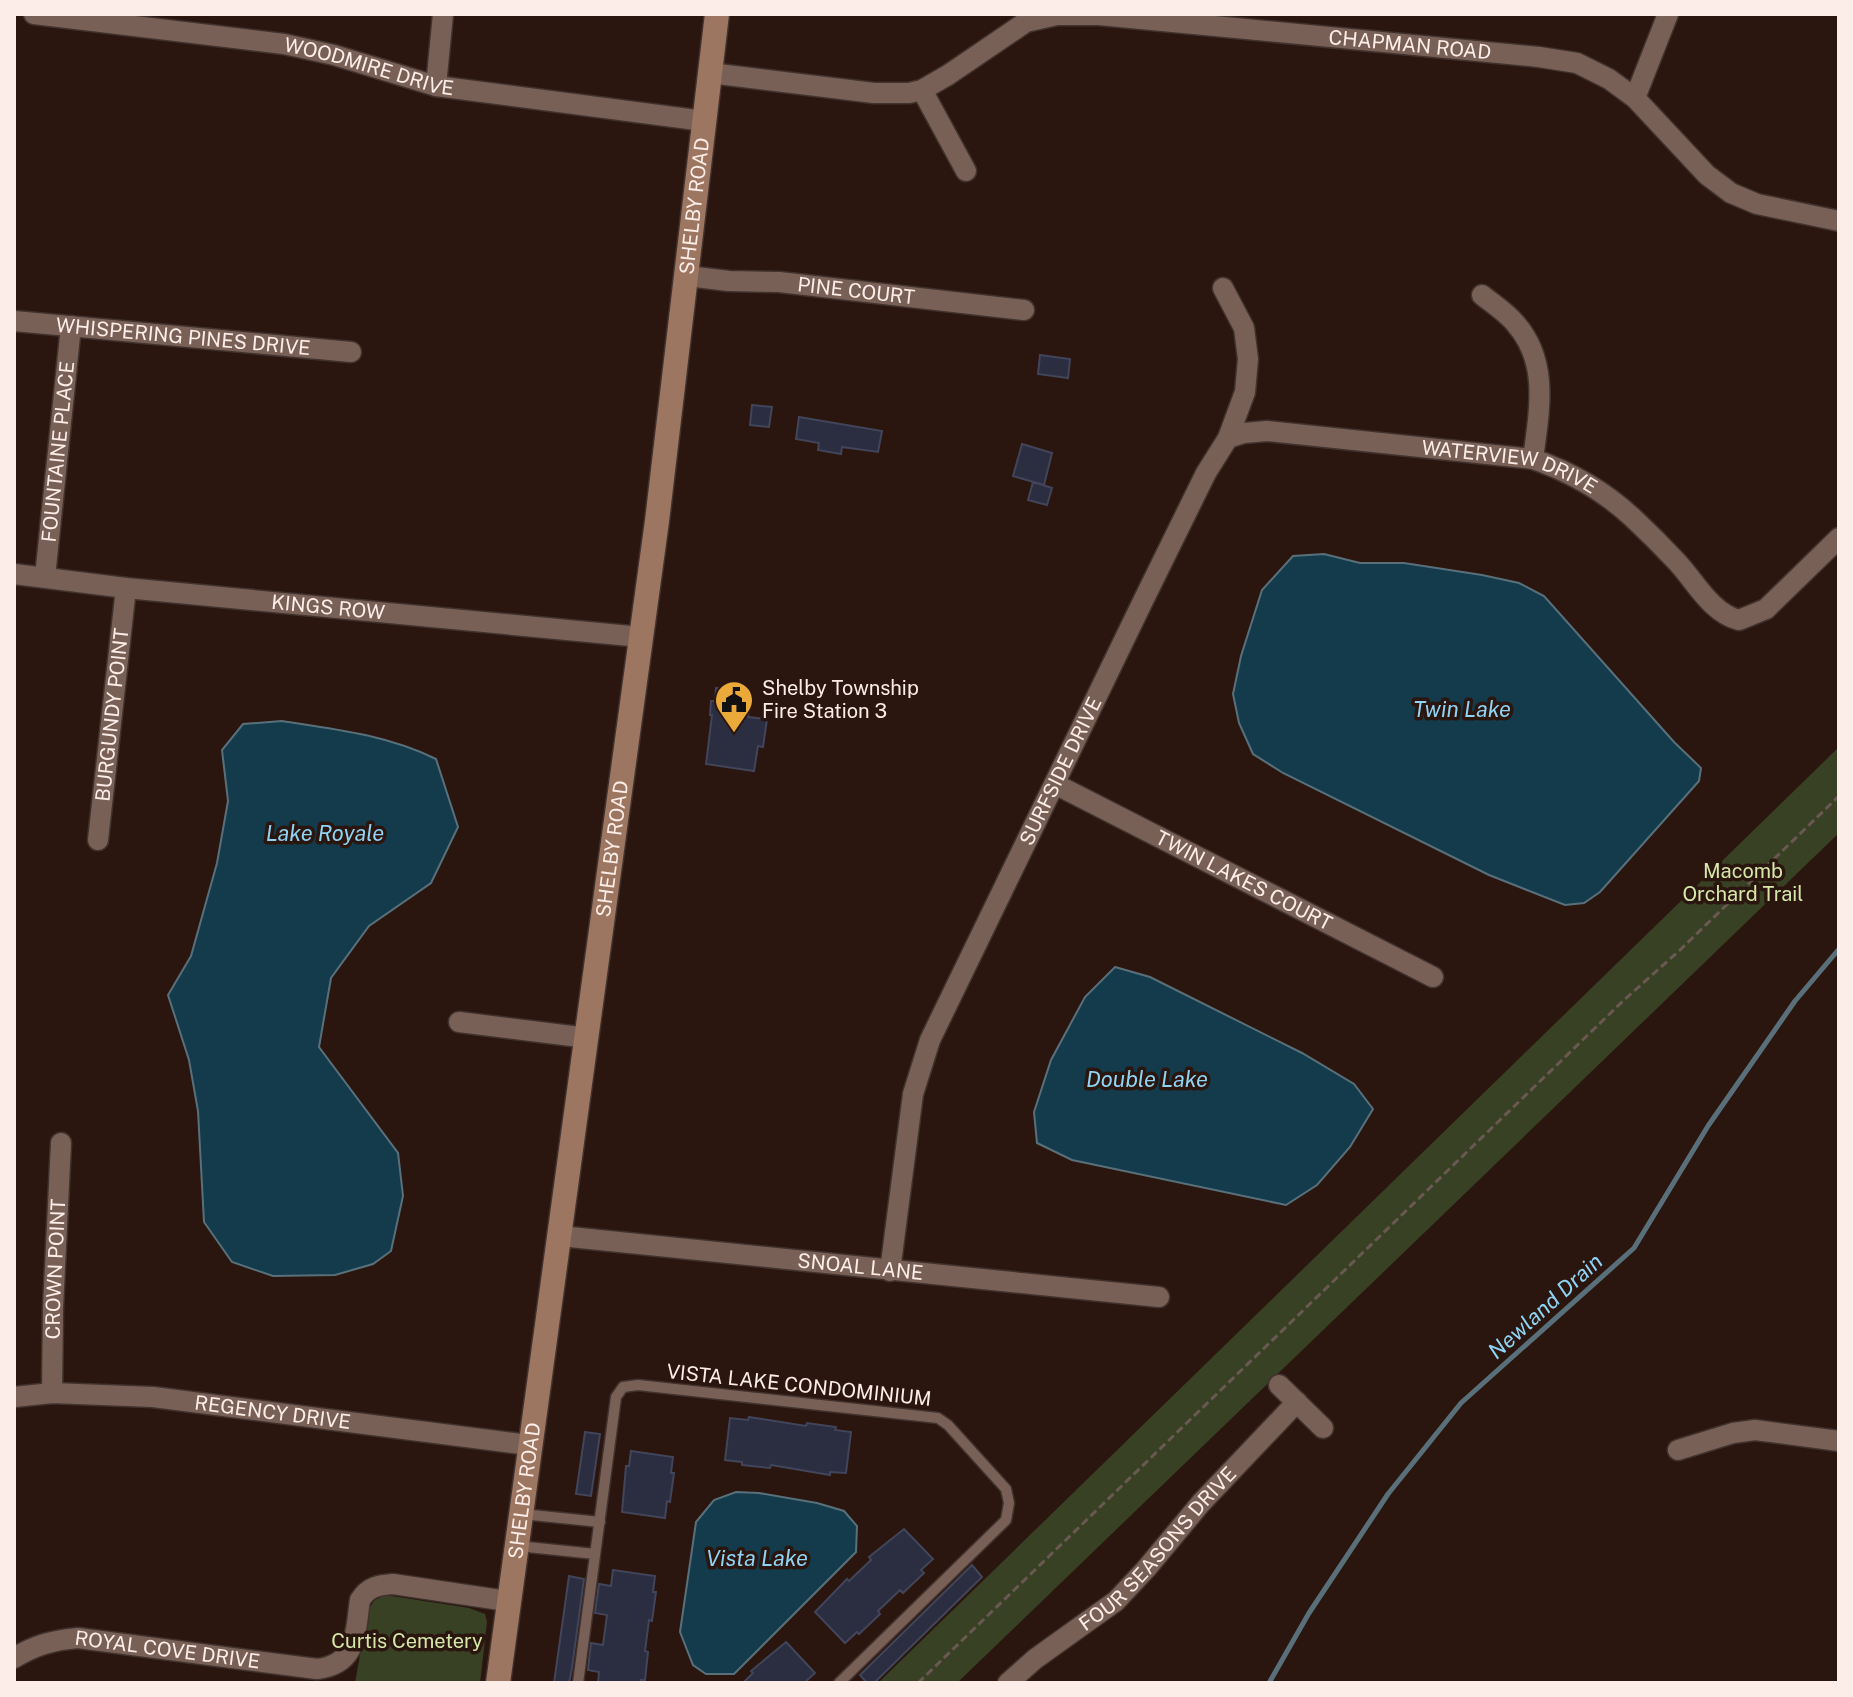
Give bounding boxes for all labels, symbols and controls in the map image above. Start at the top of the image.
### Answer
street label: CHAPMAN ROAD [1327,25,1492,64]
street label: WOODMIRE DRIVE [282,32,455,100]
street label: SHELBY ROAD [674,136,714,276]
street label: PINE COURT [796,272,916,309]
street label: WHISPERING PINES DRIVE [55,313,312,360]
street label: FOUNTAINE PLACE [37,360,79,543]
street label: WATERVIEW DRIVE [1420,435,1602,499]
street label: KINGS ROW [270,590,386,625]
street label: BURGUNDY POINT [90,627,133,803]
place label: Shelby Township Fire Station 3 [762,676,919,723]
public building icon: Shelby Township Fire Station 3 [713,679,755,734]
street label: SURFSIDE DRIVE [1014,693,1107,849]
water label: Twin Lake [1413,696,1511,722]
street label: SHELBY ROAD [591,779,633,919]
water label: Lake Royale [266,820,384,846]
street label: TWIN LAKES COURT [1151,825,1336,936]
park label: Macomb Orchard Trail [1683,859,1803,906]
water label: Double Lake [1086,1066,1208,1092]
street label: CROWN POINT [41,1198,70,1339]
street label: SNOAL LANE [796,1248,925,1285]
water label: Newland Drain [1483,1248,1607,1364]
street label: VISTA LAKE CONDOMINIUM [665,1359,933,1411]
street label: REGENCY DRIVE [193,1390,352,1434]
street label: SHELBY ROAD [503,1421,546,1561]
street label: FOUR SEASONS DRIVE [1074,1462,1241,1636]
water label: Vista Lake [706,1545,808,1571]
street label: ROYAL COVE DRIVE [73,1626,262,1674]
park label: Curtis Cemetery [331,1629,483,1653]

